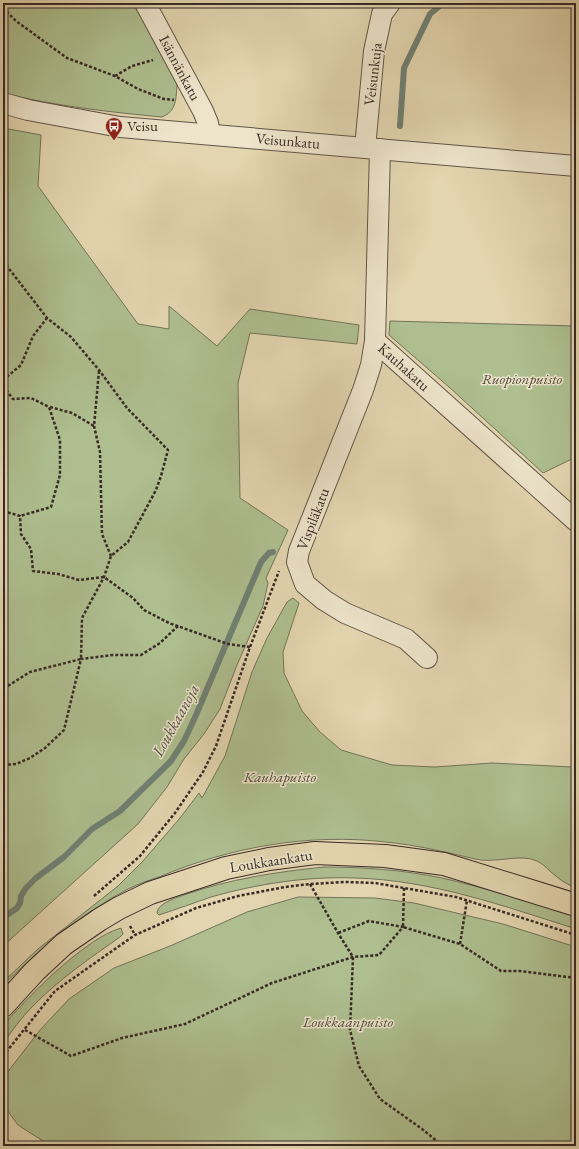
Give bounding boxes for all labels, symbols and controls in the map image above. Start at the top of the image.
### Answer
street label: Isännänkatu [155,32,206,104]
street label: Veisunkuja [359,41,386,106]
bus stop icon: Veisu [104,116,124,141]
place label: Veisu [127,116,158,135]
street label: Veisunkatu [255,128,321,153]
street label: Kauhakatu [374,338,434,395]
park label: Ruopionpuisto [482,369,563,388]
street label: Vispiläkatu [292,485,333,553]
water label: Loukkaanoja [146,680,204,761]
park label: Kauhapuisto [243,767,316,786]
street label: Loukkaankatu [228,845,314,876]
park label: Loukkaanpuisto [302,1012,394,1031]

